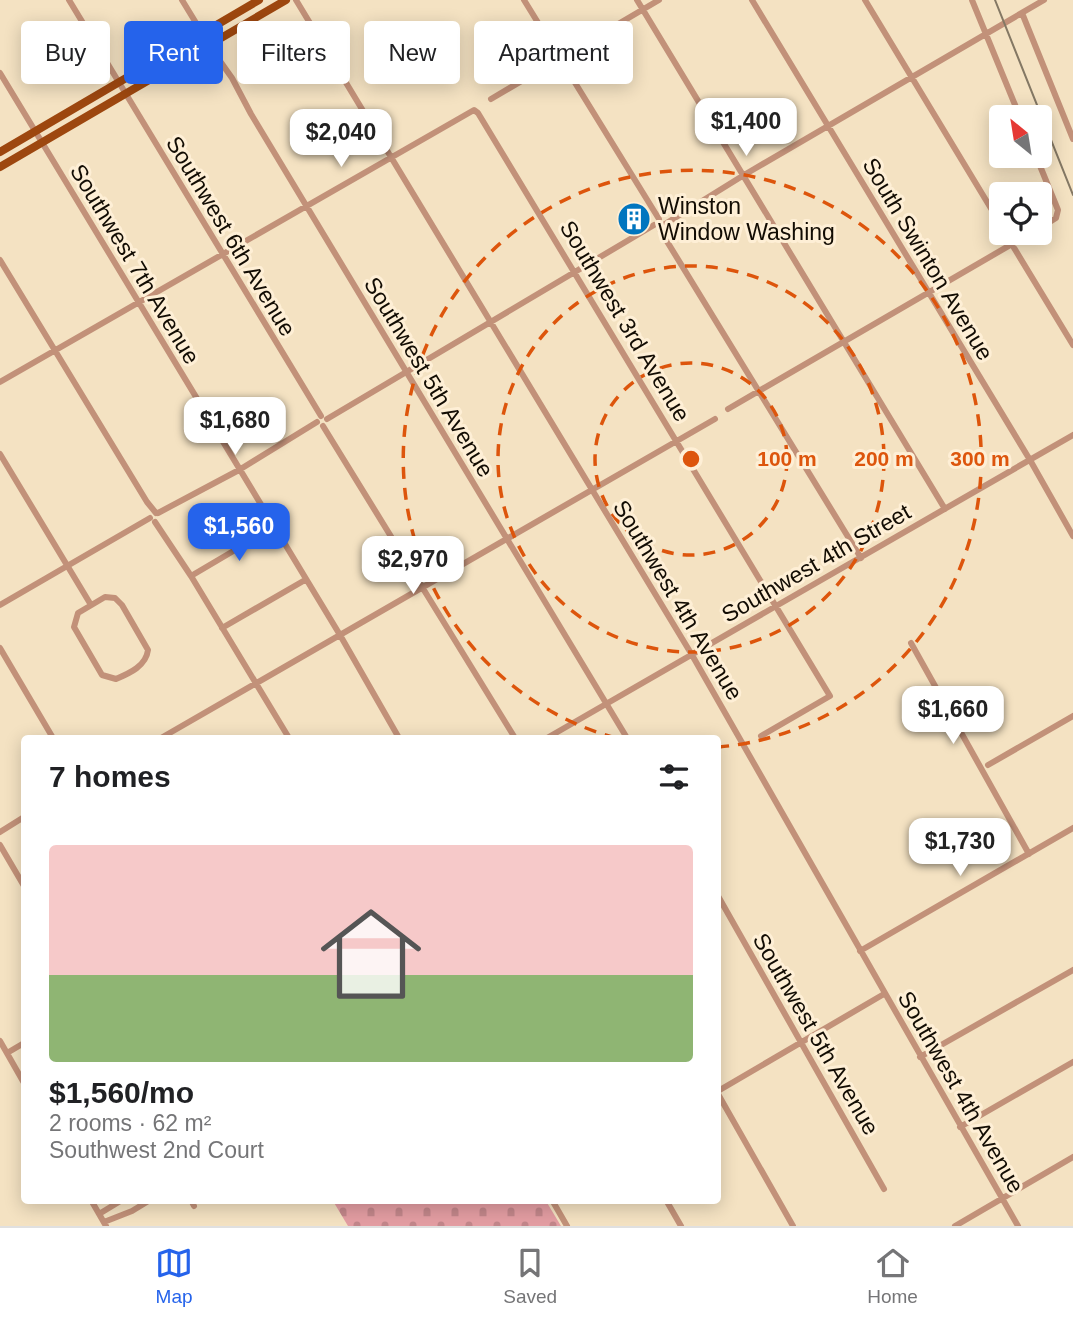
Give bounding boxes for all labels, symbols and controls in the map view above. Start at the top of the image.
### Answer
chip: Buy [21,21,110,84]
chip: Rent [124,21,223,84]
chip: Filters [237,21,350,84]
chip: New [364,21,460,84]
chip: Apartment [474,21,633,84]
pin: $1,400 [689,99,803,158]
north arrow [989,105,1052,168]
map controls [989,105,1052,245]
text: $1,400 [711,108,781,134]
pin: $2,040 [284,110,398,169]
text: $2,040 [306,119,376,145]
street label: Southwest 6th Avenue [161,131,301,341]
street label: South Swinton Avenue [857,153,999,365]
street label: Southwest 7th Avenue [65,159,205,369]
button: locate [989,182,1052,245]
place label: Winston Window Washing [658,193,835,245]
building icon: Winston Window Washing [615,200,653,238]
street label: Southwest 3rd Avenue [555,216,695,426]
street label: Southwest 5th Avenue [359,272,499,482]
pin: $1,680 [178,398,292,457]
text: $1,680 [200,407,270,433]
centre of rings [679,447,703,471]
text: 100 m [757,447,817,470]
text: 200 m [854,447,914,470]
text: 300 m [950,447,1010,470]
street label: Southwest 4th Avenue [608,495,748,705]
street label: Southwest 4th Street [717,498,915,628]
pin: $1,560 [182,504,296,563]
text: $1,560 [204,513,274,539]
pin: $2,970 [356,536,470,596]
text: $2,970 [378,546,448,572]
pin: $1,660 [896,686,1010,746]
text: $1,660 [918,696,988,722]
icon: filters [655,758,693,796]
text: 7 homes [49,760,171,793]
pin: $1,730 [903,818,1017,878]
text: $1,730 [925,828,995,854]
icon: home [308,891,434,1017]
street label: Southwest 5th Avenue [748,929,884,1139]
street label: Southwest 4th Avenue [893,987,1029,1197]
text: $1,560/mo [49,1076,194,1109]
text: 2 rooms · 62 m² [49,1110,211,1136]
text: Southwest 2nd Court [49,1137,264,1163]
tab: Map [155,1244,193,1308]
tab: Saved [503,1244,557,1308]
tab: Home [867,1244,918,1308]

